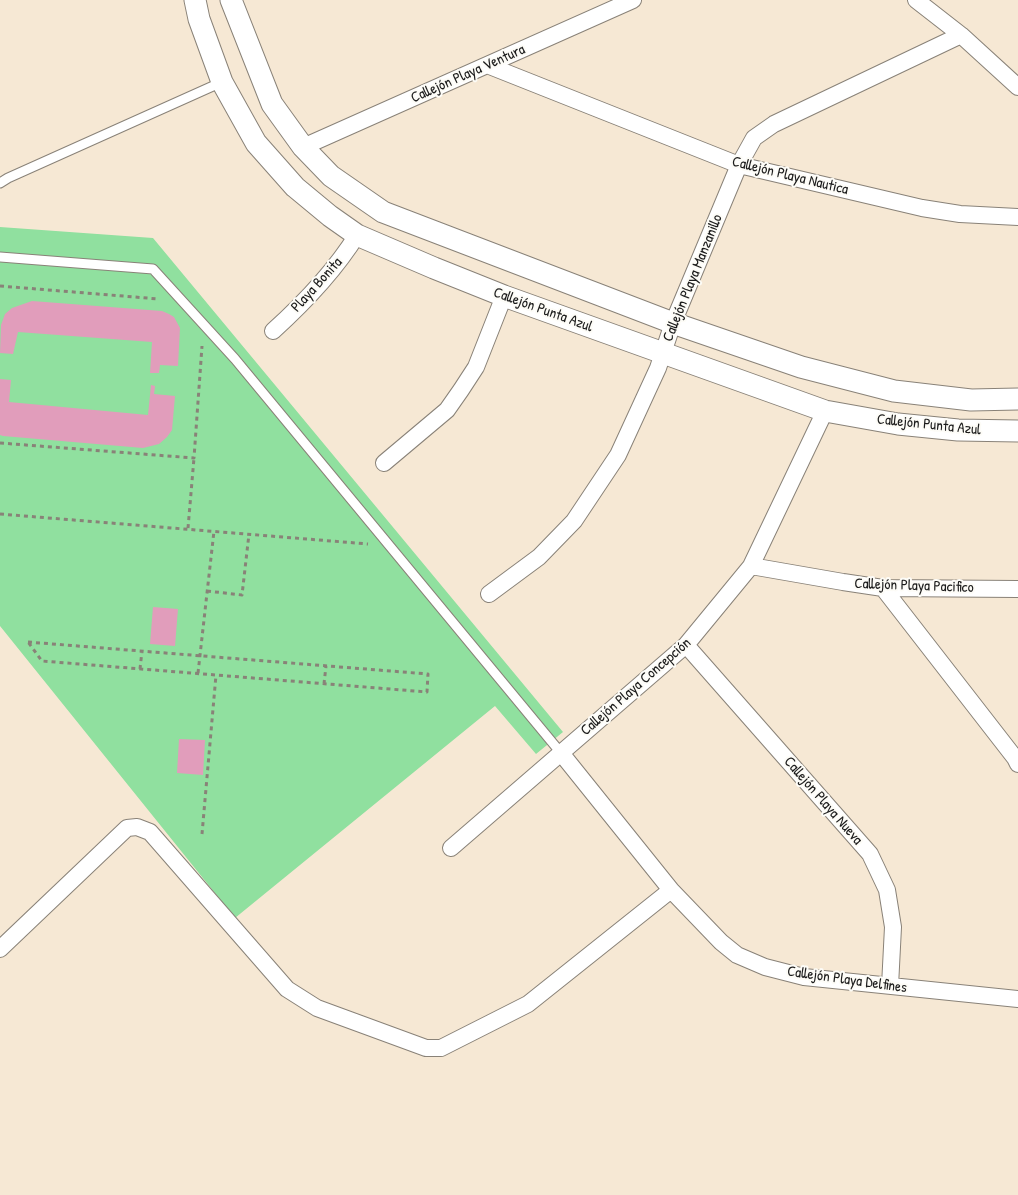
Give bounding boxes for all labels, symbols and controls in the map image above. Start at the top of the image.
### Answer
street label: Callejón Playa Ventura [408,41,528,107]
street label: Callejón Playa Nautica [730,153,850,199]
street label: Callejón Playa Manzanillo [659,212,727,344]
street label: Playa Bonita [288,254,346,316]
street label: Callejón Punta Azul [491,284,595,336]
street label: Callejón Punta Azul [876,411,982,439]
street label: Callejón Playa Pacifico [854,575,974,597]
street label: Callejón Playa Concepción [577,634,695,740]
street label: Callejón Playa Nueva [780,753,866,849]
street label: Callejón Playa Delfines [786,963,908,997]

